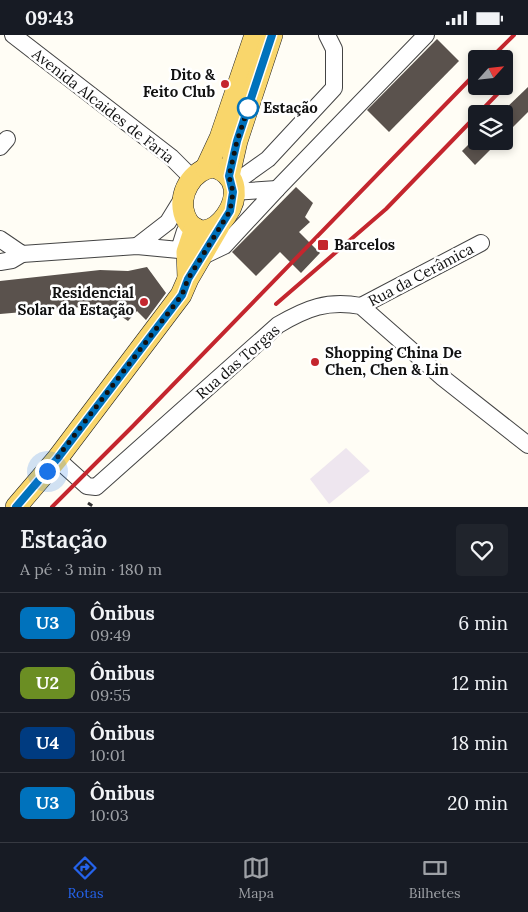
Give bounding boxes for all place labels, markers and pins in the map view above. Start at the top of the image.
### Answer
place label: Dito & Feito Club [143,65,216,101]
marker: Dito & Feito Club [219,78,231,90]
marker: Estação [237,97,259,119]
place label: Estação [263,98,318,117]
place label: Barcelos [334,235,395,254]
marker: Barcelos [316,238,330,252]
place label: Residencial Solar da Estação [17,283,134,319]
marker: Residencial Solar da Estação [138,296,150,308]
place label: Shopping China De Chen, Chen & Lin [325,343,462,379]
marker: Shopping China De Chen, Chen & Lin [309,356,321,368]

